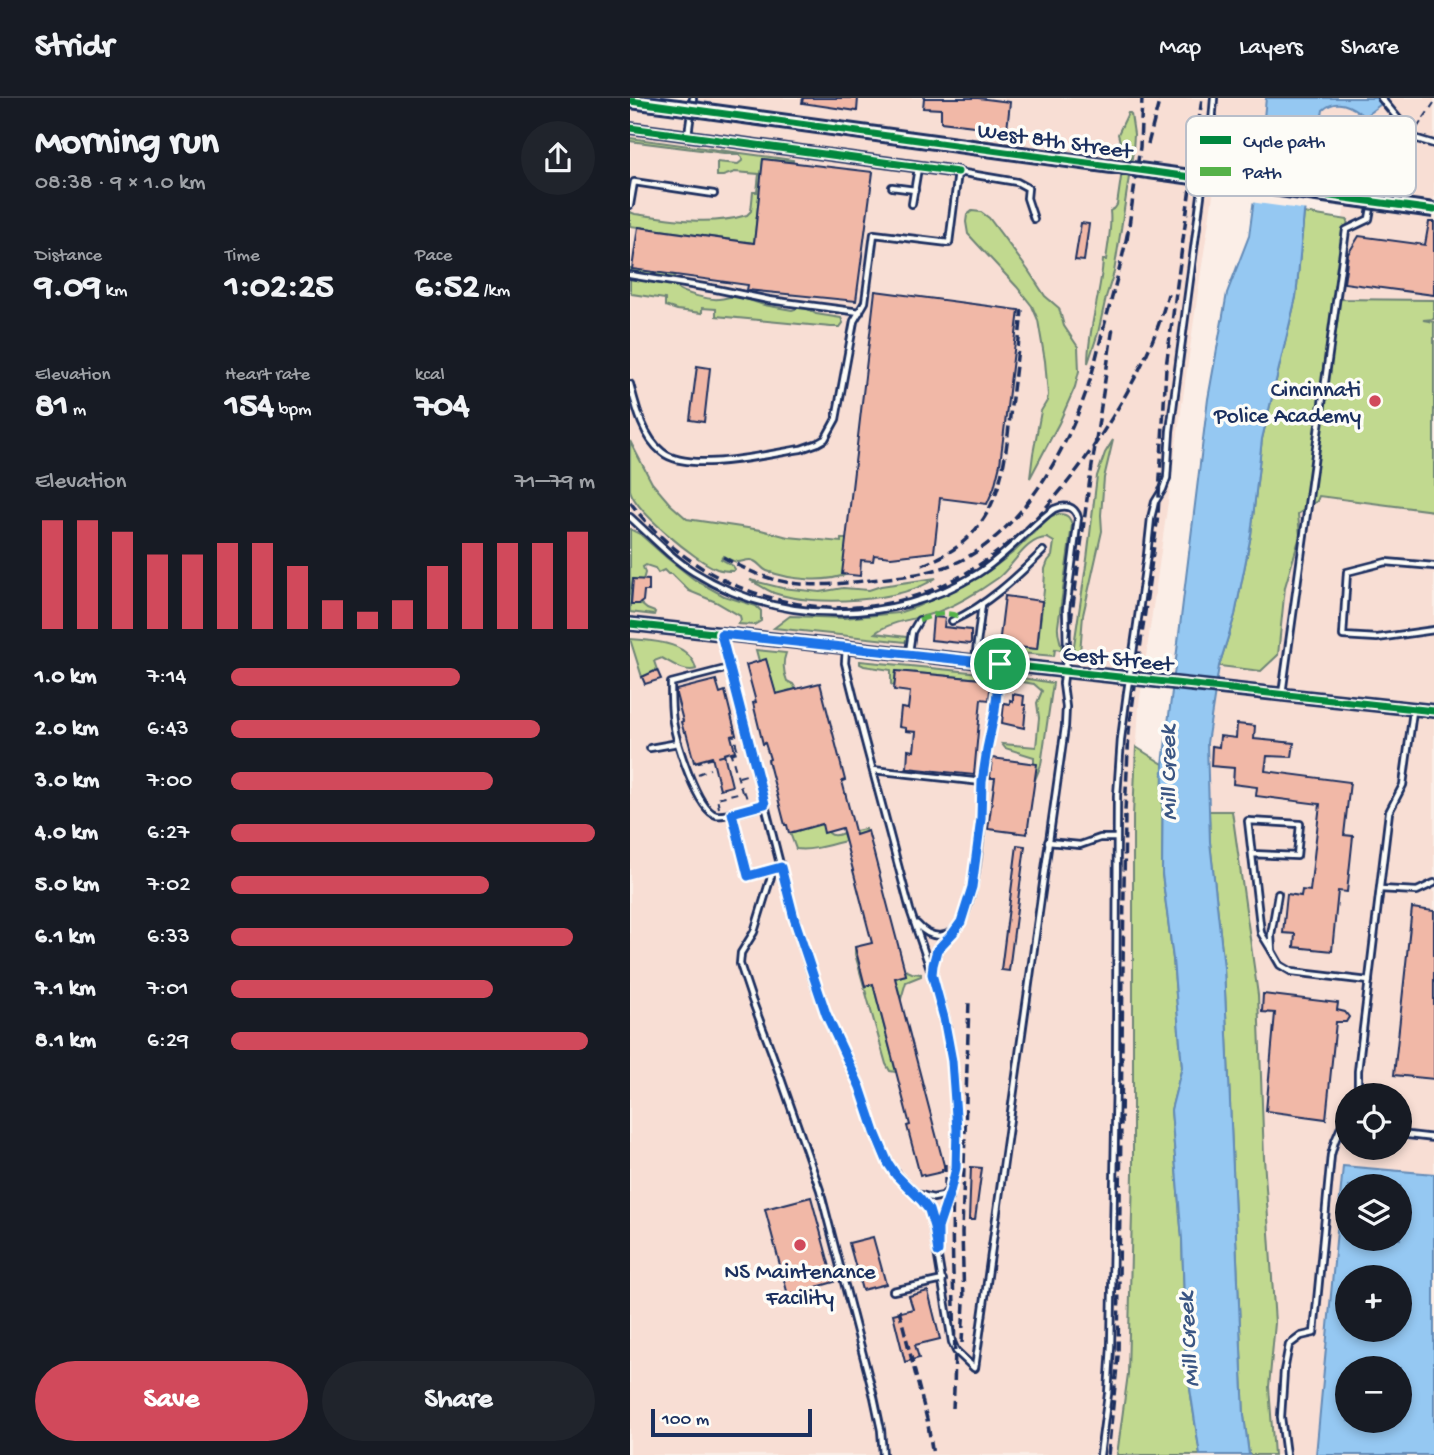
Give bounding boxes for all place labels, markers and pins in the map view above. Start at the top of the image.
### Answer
place label: Cincinnati Police Academy [1213,378,1361,431]
marker: Cincinnati Police Academy [1367,393,1383,409]
pin [970,634,1030,694]
marker: NS Maintenance Facility [792,1237,808,1253]
place label: NS Maintenance Facility [724,1260,877,1313]

